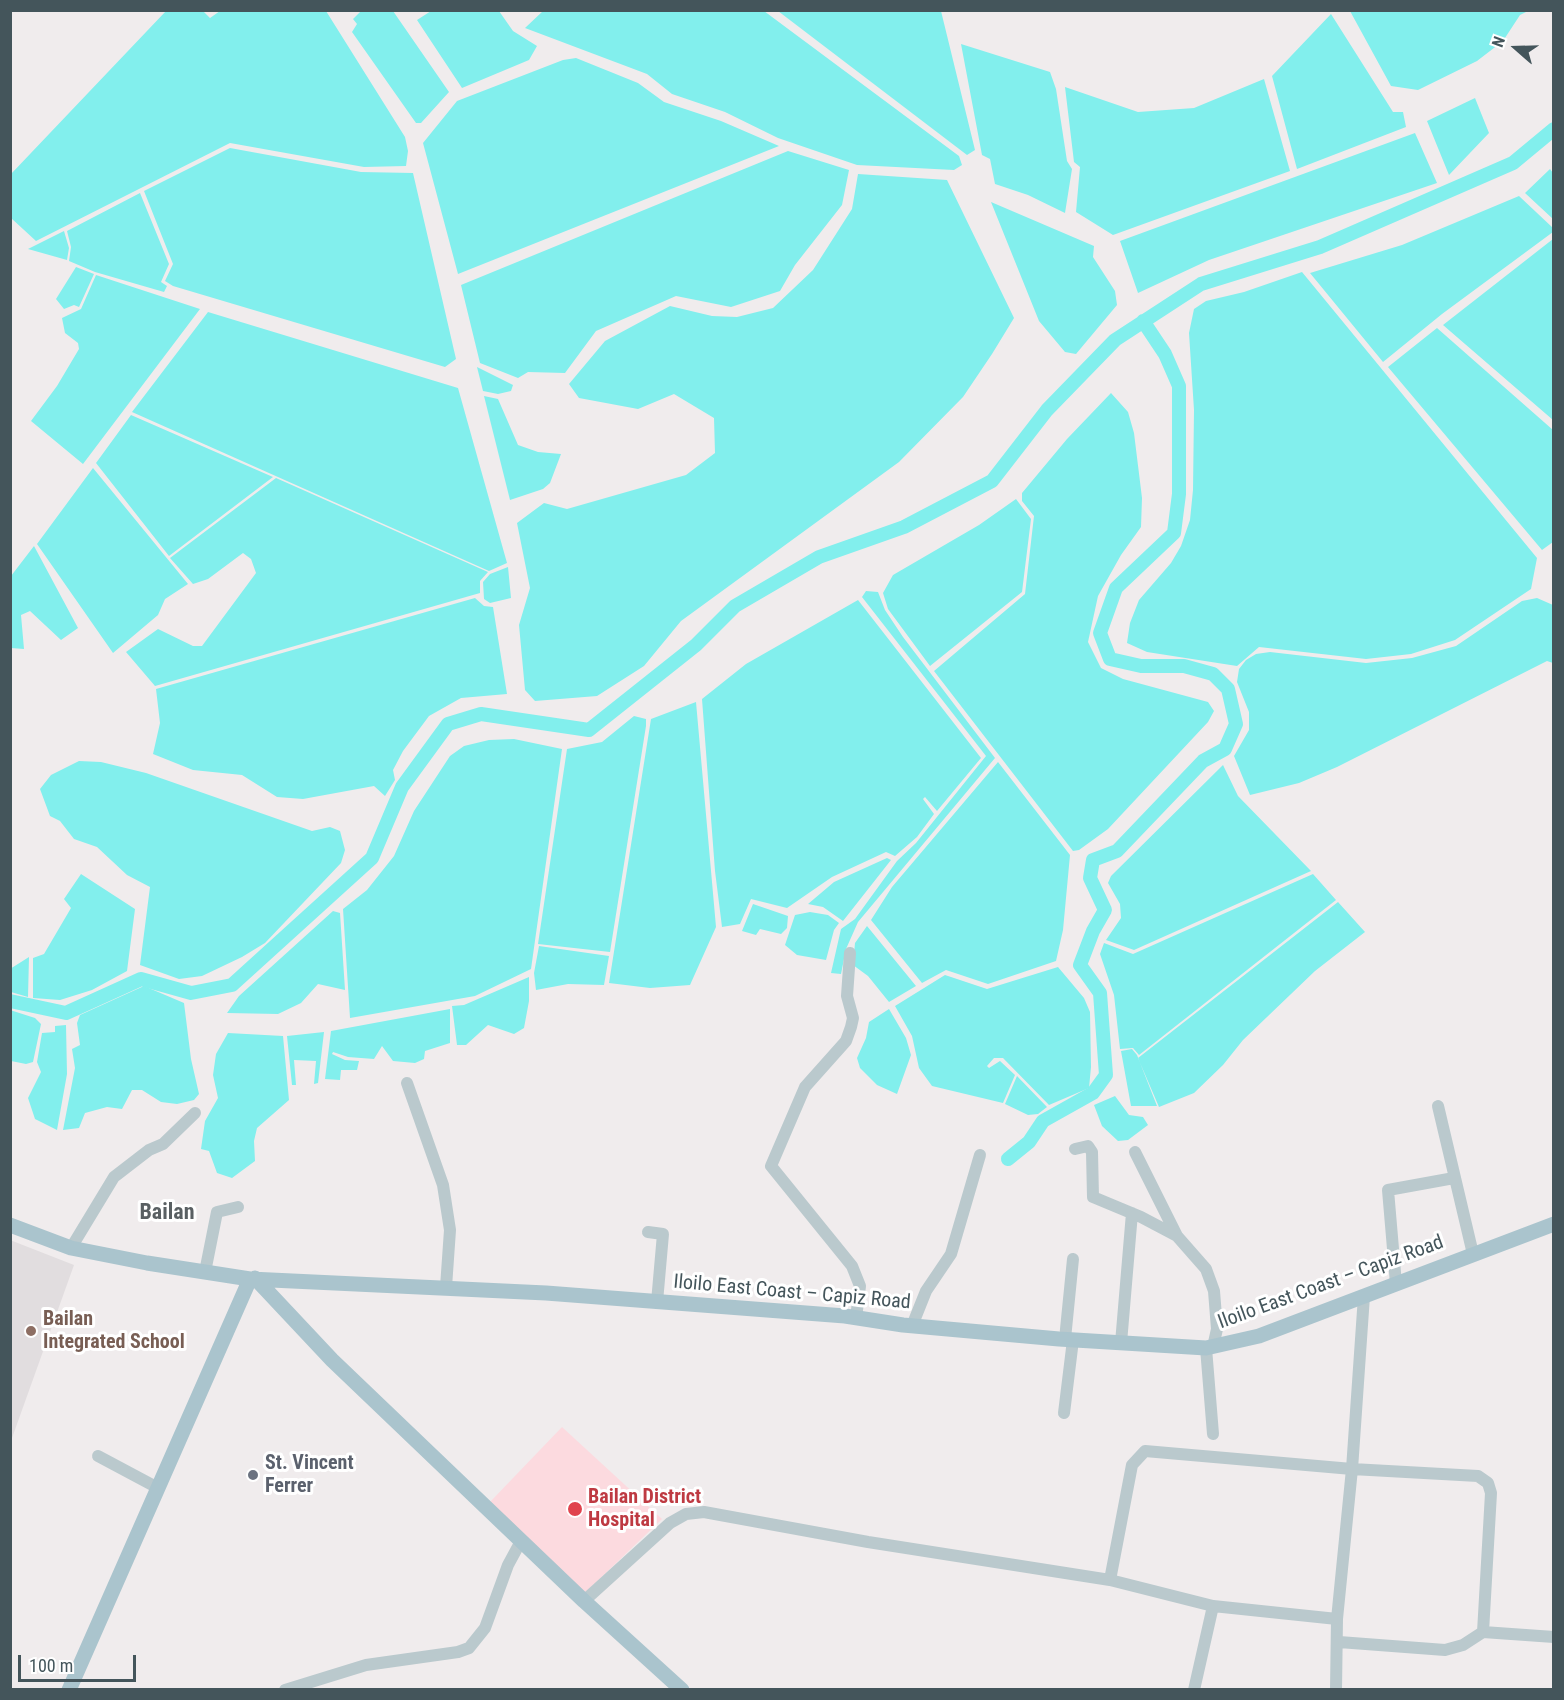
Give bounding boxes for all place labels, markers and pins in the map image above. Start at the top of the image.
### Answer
place label: Bailan Integrated School [43,1308,185,1355]
marker: Bailan Integrated School [24,1324,38,1338]
place label: St. Vincent Ferrer [265,1452,354,1499]
marker: St. Vincent Ferrer [246,1468,260,1482]
place label: Bailan District Hospital [588,1486,701,1533]
marker: Bailan District Hospital [566,1500,584,1518]

